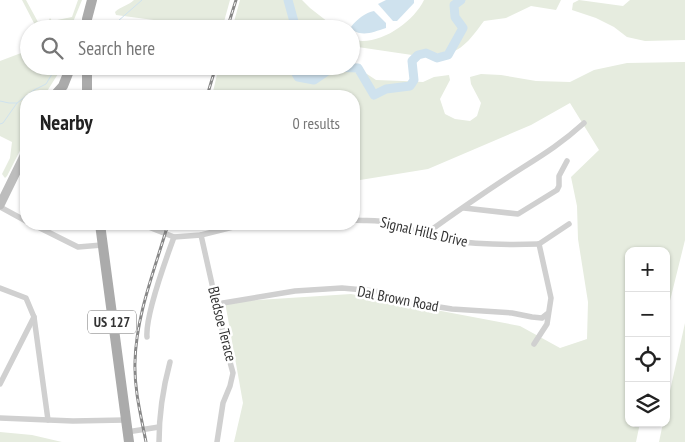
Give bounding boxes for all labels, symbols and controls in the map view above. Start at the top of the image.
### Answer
search box [20,20,360,75]
icon: search [38,34,66,62]
text: Search here [78,36,155,60]
text: Nearby [40,109,93,136]
text: 0 results [293,113,340,133]
street label: Signal Hills Drive [379,212,470,251]
map controls [625,247,670,427]
button: + [625,247,670,292]
street label: Dal Brown Road [356,281,440,316]
street label: Bledsoe Terace [204,284,241,363]
button: − [625,292,670,337]
road number: US 127 [88,311,136,334]
button: locate [625,337,670,382]
button: layers [625,382,670,427]

